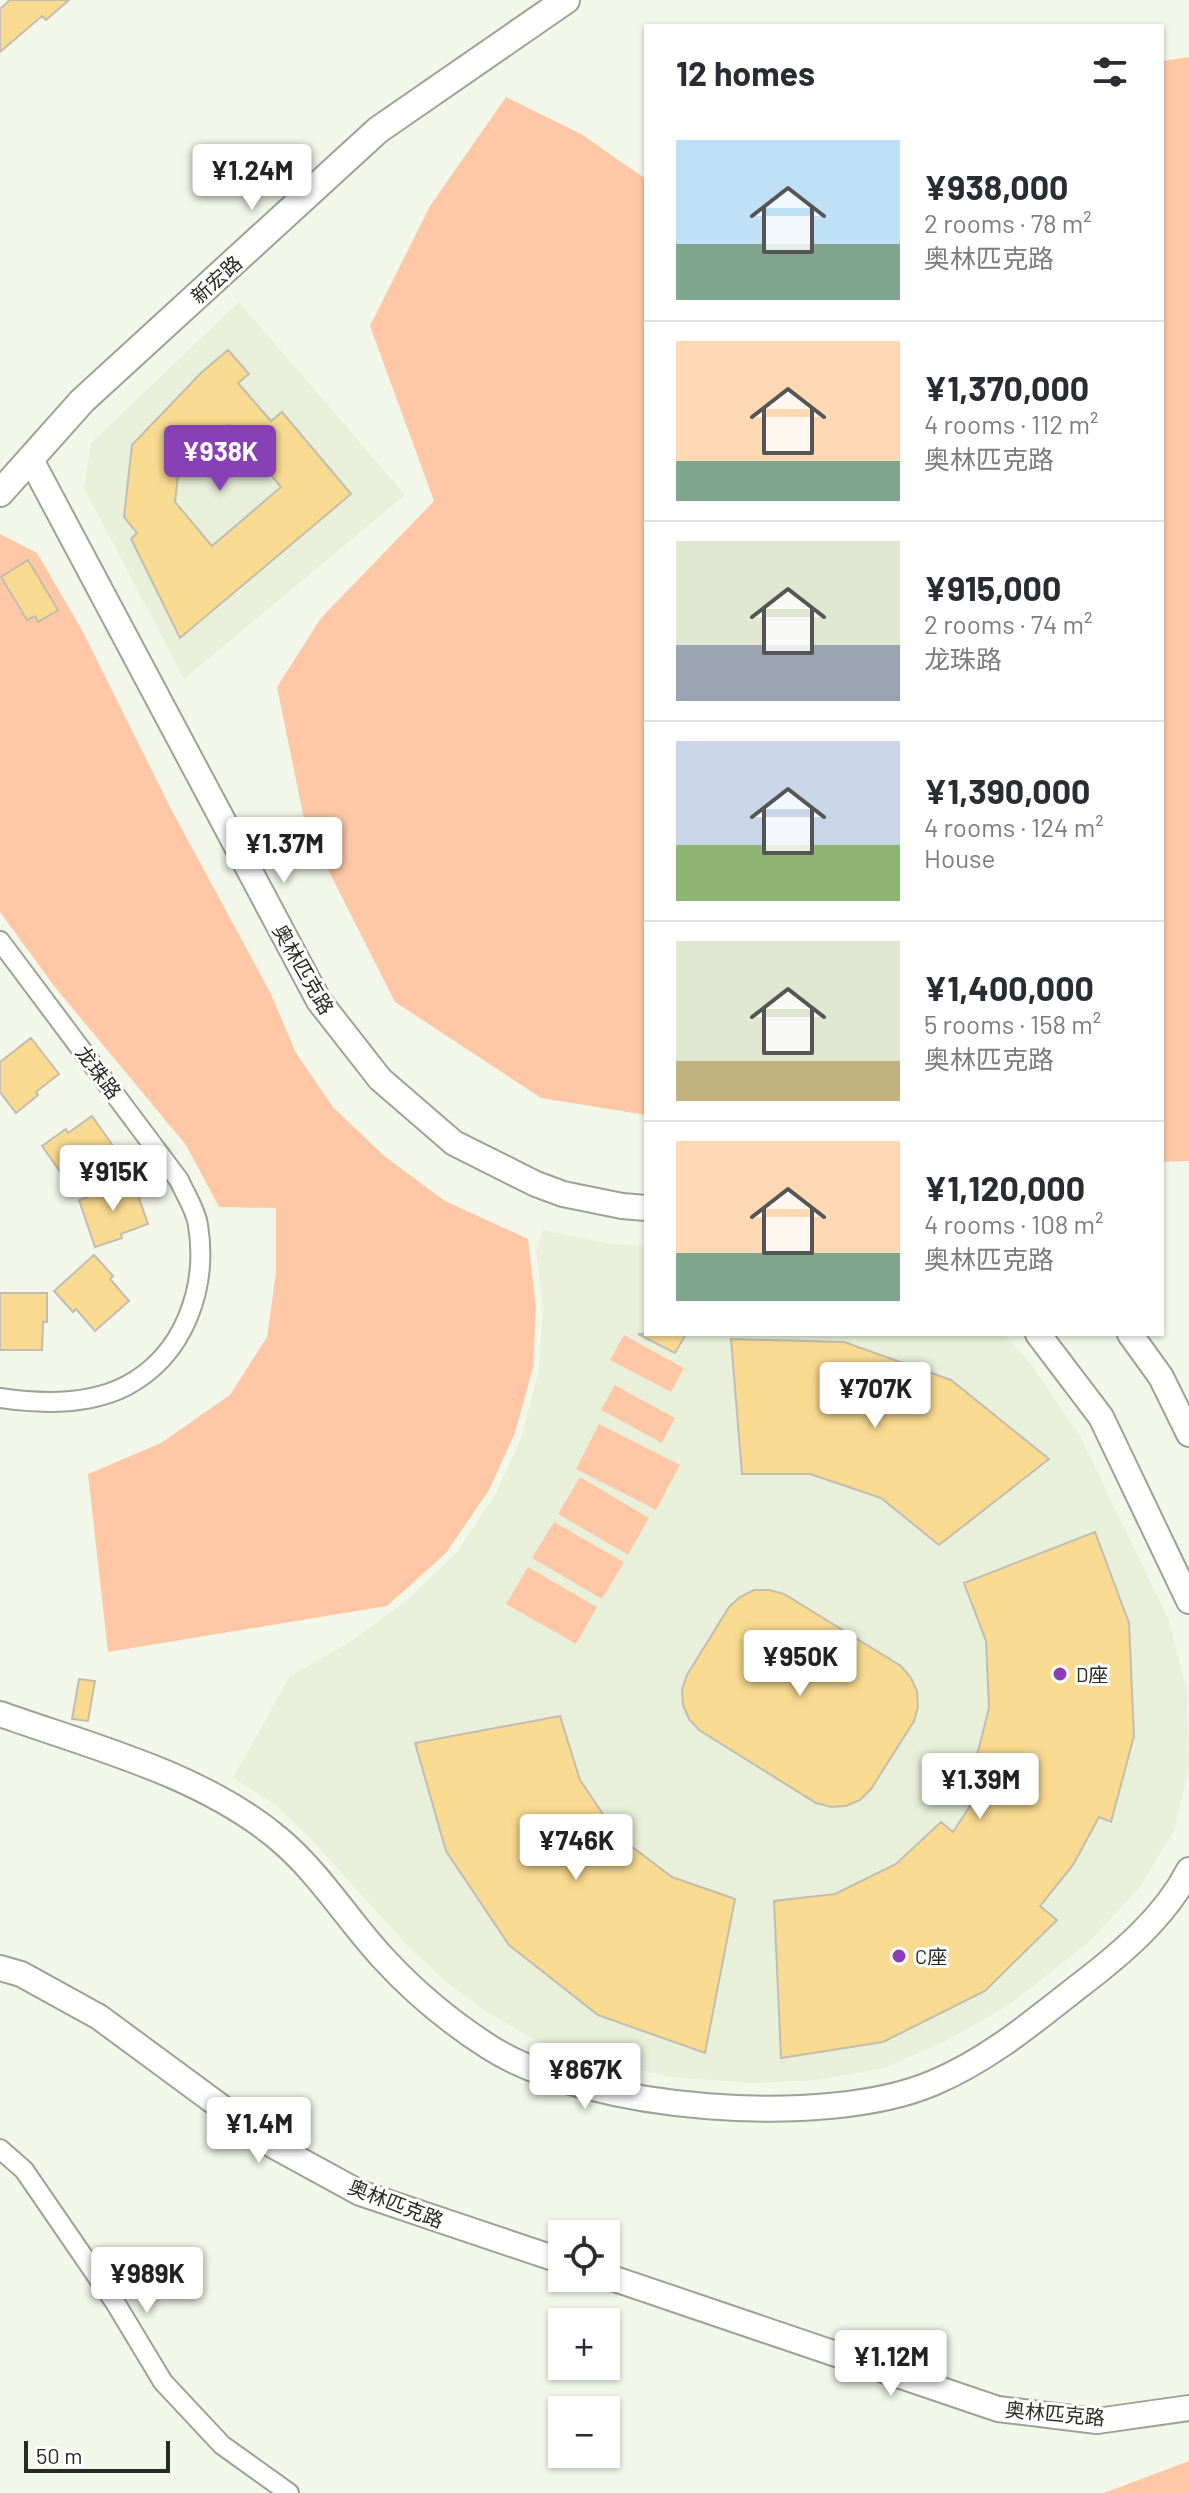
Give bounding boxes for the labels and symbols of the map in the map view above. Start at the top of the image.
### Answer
pin: ¥1.24M [187,144,317,212]
street label: 新宏路 [186,250,246,308]
pin: ¥938K [164,425,276,493]
pin: ¥1.37M [219,817,349,885]
street label: 奥林匹克路 [269,920,339,1018]
street label: 龙珠路 [71,1041,127,1103]
pin: ¥915K [57,1145,169,1213]
pin: ¥707K [819,1362,931,1430]
pin: ¥950K [744,1630,856,1698]
place label: D座 [1076,1662,1108,1686]
marker: D座 [1051,1665,1069,1683]
pin: ¥1.39M [915,1753,1045,1821]
pin: ¥746K [520,1814,632,1882]
place label: C座 [915,1944,947,1968]
marker: C座 [890,1947,908,1965]
pin: ¥867K [529,2043,641,2111]
pin: ¥1.4M [203,2097,315,2165]
street label: 奥林匹克路 [345,2174,447,2232]
pin: ¥989K [91,2247,203,2315]
pin: ¥1.12M [826,2330,956,2398]
street label: 奥林匹克路 [1004,2397,1106,2429]
scale bar [24,2437,170,2473]

